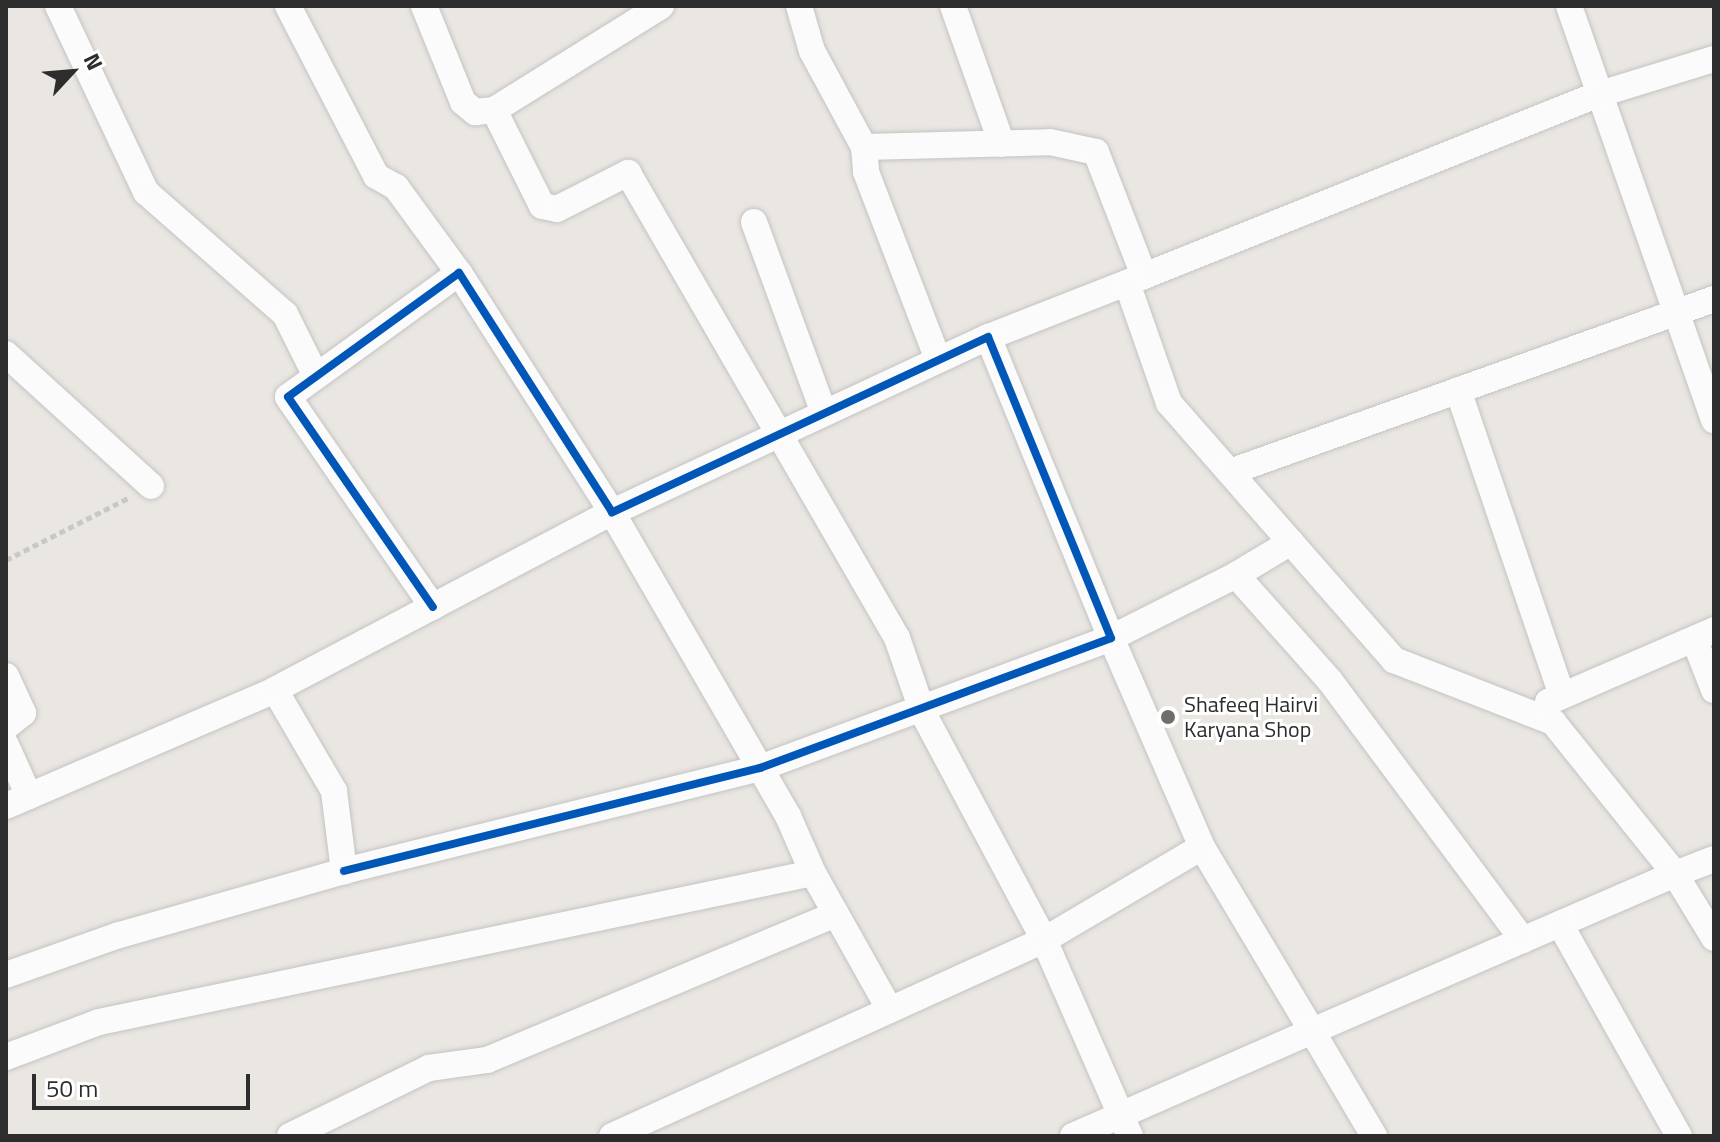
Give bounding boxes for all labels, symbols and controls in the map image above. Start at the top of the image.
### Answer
north arrow [32,32,112,112]
text: N [75,47,112,76]
place label: Shafeeq Hairvi Karyana Shop [1184,691,1318,742]
marker: Shafeeq Hairvi Karyana Shop [1159,708,1177,726]
scale bar [36,1058,254,1108]
text: 50 m [46,1070,98,1106]

